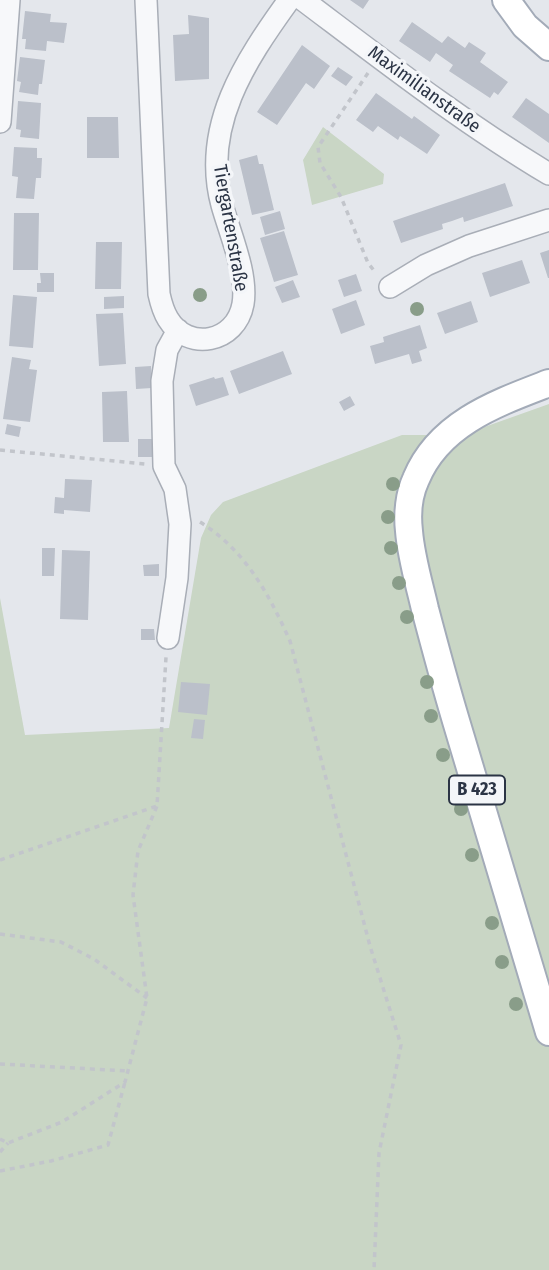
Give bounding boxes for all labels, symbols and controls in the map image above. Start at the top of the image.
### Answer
street label: Maximilianstraße [363,41,485,139]
street label: Tiergartenstraße [208,163,252,293]
road number: B 423 [449,776,505,804]

